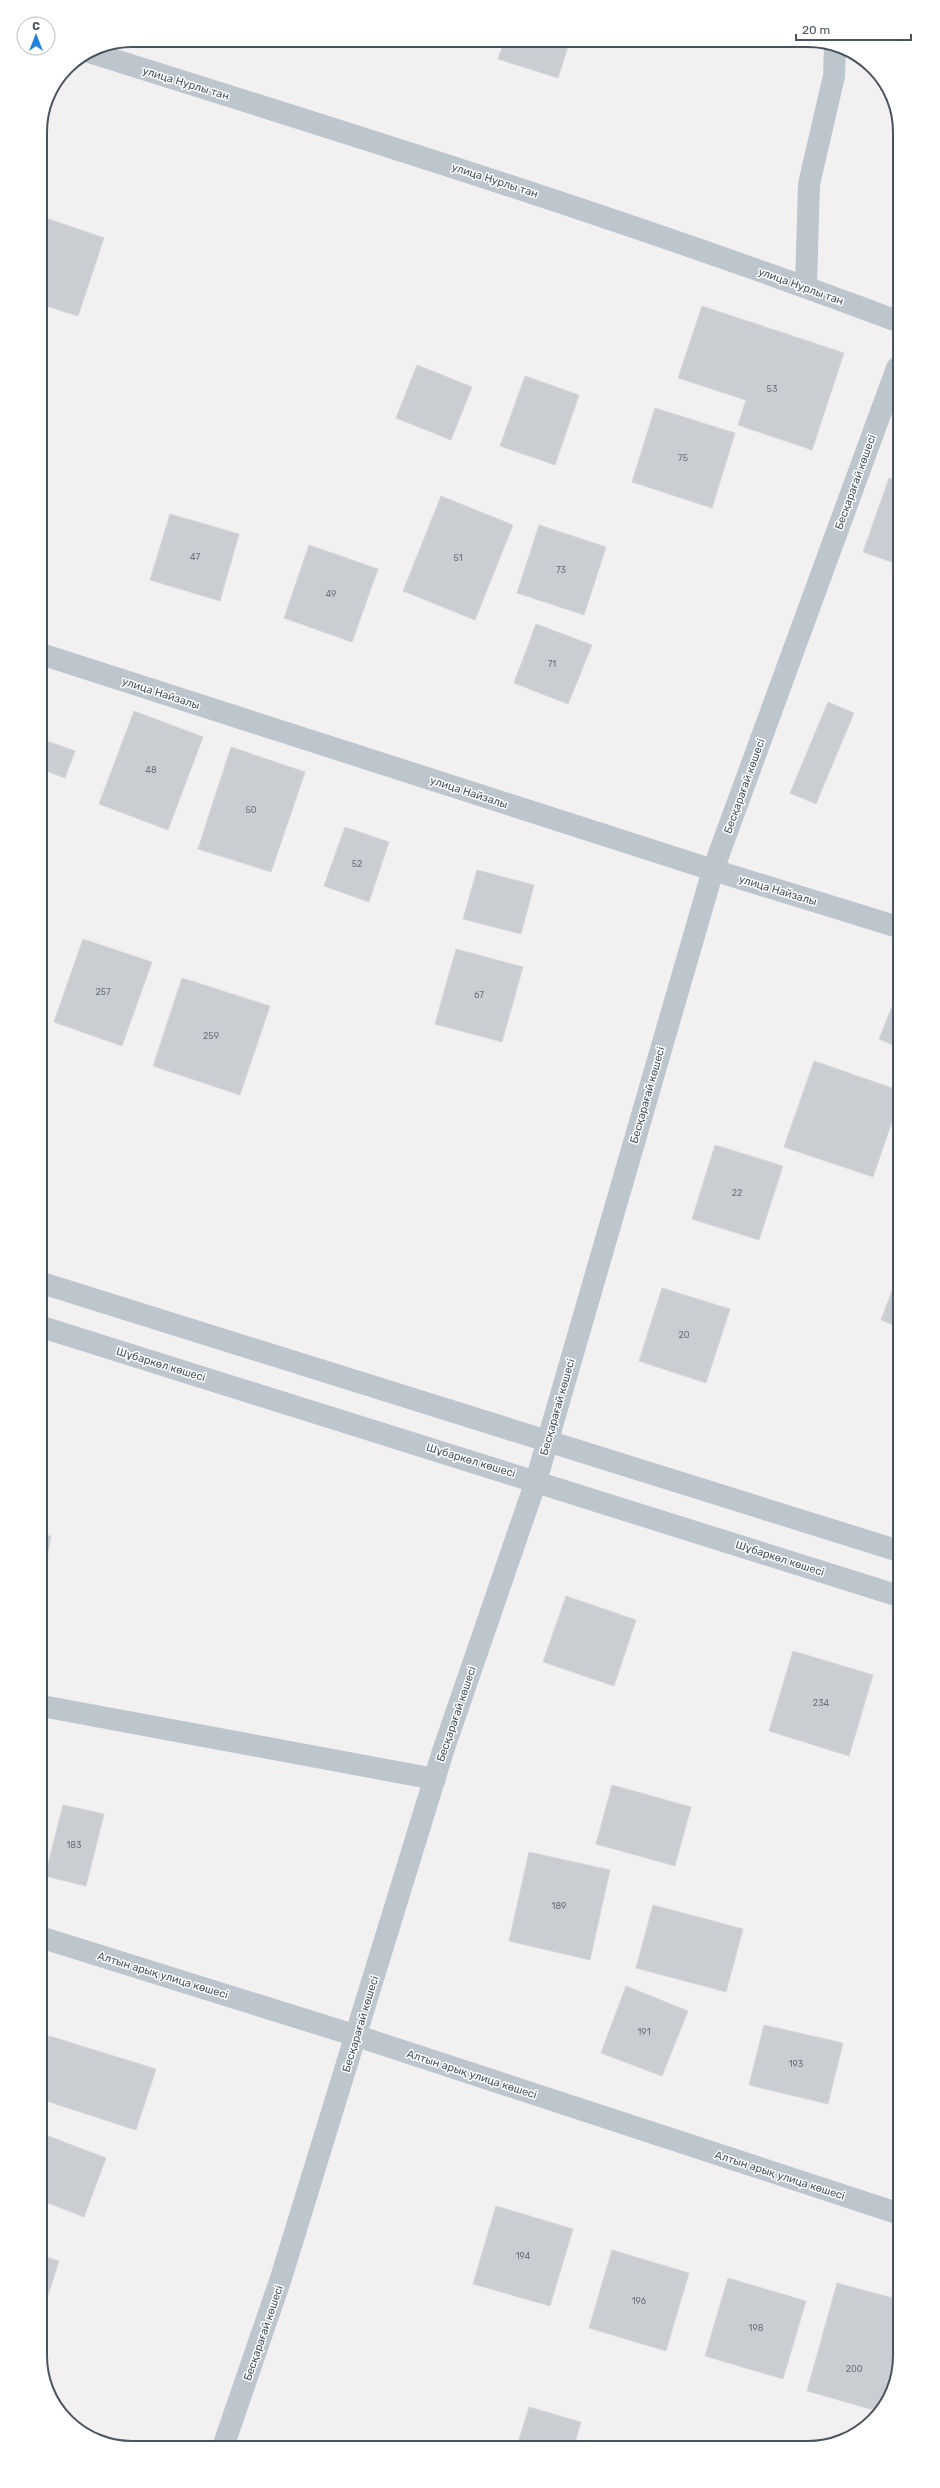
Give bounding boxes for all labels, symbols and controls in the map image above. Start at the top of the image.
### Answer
north arrow [16,16,56,56]
scale bar [796,16,911,42]
text: С [32,20,40,33]
text: 20 m [802,23,830,37]
street label: улица Нурлы тан [141,64,231,103]
street label: улица Нурлы тан [450,160,540,201]
street label: улица Нурлы тан [756,265,845,308]
house number: 53 [767,384,777,394]
street label: Бесқарағай көшесі [832,433,879,531]
house number: 75 [678,453,688,463]
house number: 47 [190,552,200,562]
house number: 51 [453,553,463,563]
house number: 73 [556,565,566,575]
house number: 49 [326,589,336,599]
house number: 71 [548,659,556,669]
street label: улица Найзалы [120,675,201,712]
street label: Бесқарағай көшесі [721,737,768,835]
house number: 48 [145,765,157,775]
street label: улица Найзалы [428,774,509,811]
house number: 50 [245,805,257,815]
house number: 52 [352,859,362,869]
street label: улица Найзалы [737,872,818,909]
house number: 257 [95,987,111,997]
house number: 67 [474,990,484,1000]
house number: 259 [203,1031,219,1041]
street label: Бесқарағай көшесі [627,1045,668,1145]
house number: 22 [732,1188,742,1198]
house number: 20 [679,1330,690,1340]
street label: Шұбаркөл көшесі [115,1345,207,1384]
street label: Бесқарағай көшесі [537,1357,578,1457]
street label: Шұбаркөл көшесі [425,1441,517,1480]
street label: Шұбаркөл көшесі [734,1538,826,1579]
street label: Бесқарағай көшесі [434,1665,479,1764]
house number: 234 [813,1698,830,1708]
house number: 183 [67,1840,82,1850]
house number: 189 [552,1901,566,1911]
street label: Алтын арық улица көшесі [96,1949,230,2002]
street label: Бесқарағай көшесі [340,1974,381,2074]
house number: 191 [637,2027,651,2037]
street label: Алтын арық улица көшесі [405,2047,538,2102]
house number: 193 [789,2059,803,2069]
street label: Алтын арық улица көшесі [713,2148,846,2203]
house number: 194 [516,2251,531,2261]
street label: Бесқарағай көшесі [241,2284,286,2383]
house number: 196 [632,2296,647,2306]
house number: 198 [749,2323,764,2333]
house number: 200 [846,2364,863,2374]

